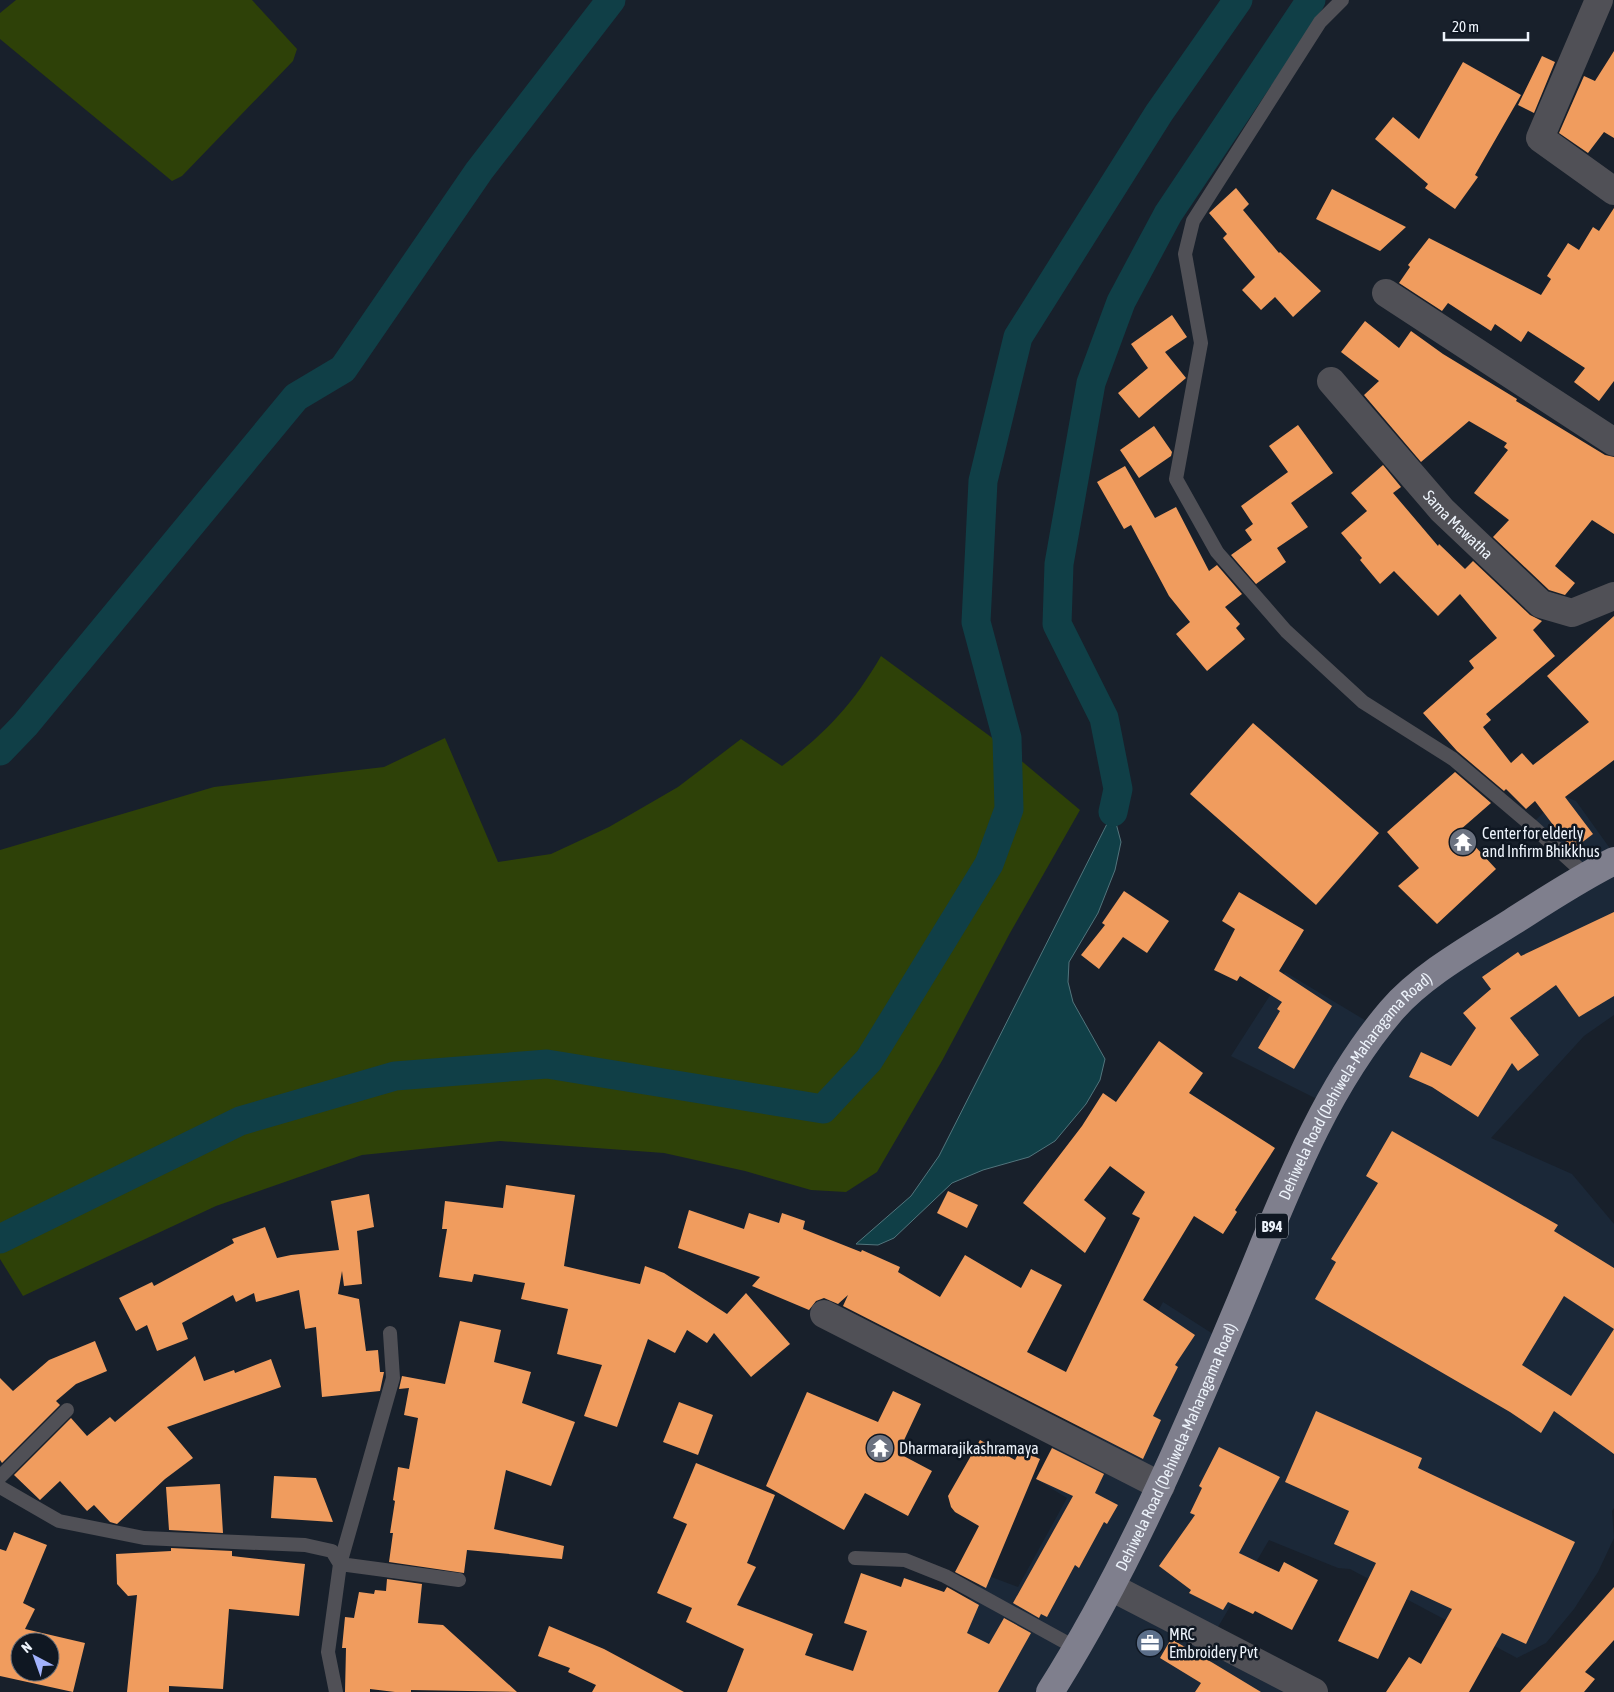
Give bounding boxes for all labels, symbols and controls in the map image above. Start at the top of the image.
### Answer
scale bar [1444,10,1528,42]
text: 20 m [1452,18,1479,35]
street label: Sama Mawatha [1420,486,1497,563]
place label: Center for elderly and Infirm Bhikkhus [1482,824,1600,860]
temple icon: Center for elderly and Infirm Bhikkhus [1448,827,1478,857]
street label: Dehiwela Road (Dehiwela-Maharagama Road) [1275,969,1436,1202]
road number: B94 [1256,1214,1288,1238]
street label: Dehiwela Road (Dehiwela-Maharagama Road) [1112,1320,1241,1574]
temple icon: Dharmarajikashramaya [865,1433,895,1463]
place label: Dharmarajikashramaya [899,1439,1039,1458]
place label: MRC Embroidery Pvt [1169,1625,1259,1662]
office icon: MRC Embroidery Pvt [1135,1628,1165,1658]
north arrow [10,1632,60,1682]
text: N [18,1638,35,1656]

